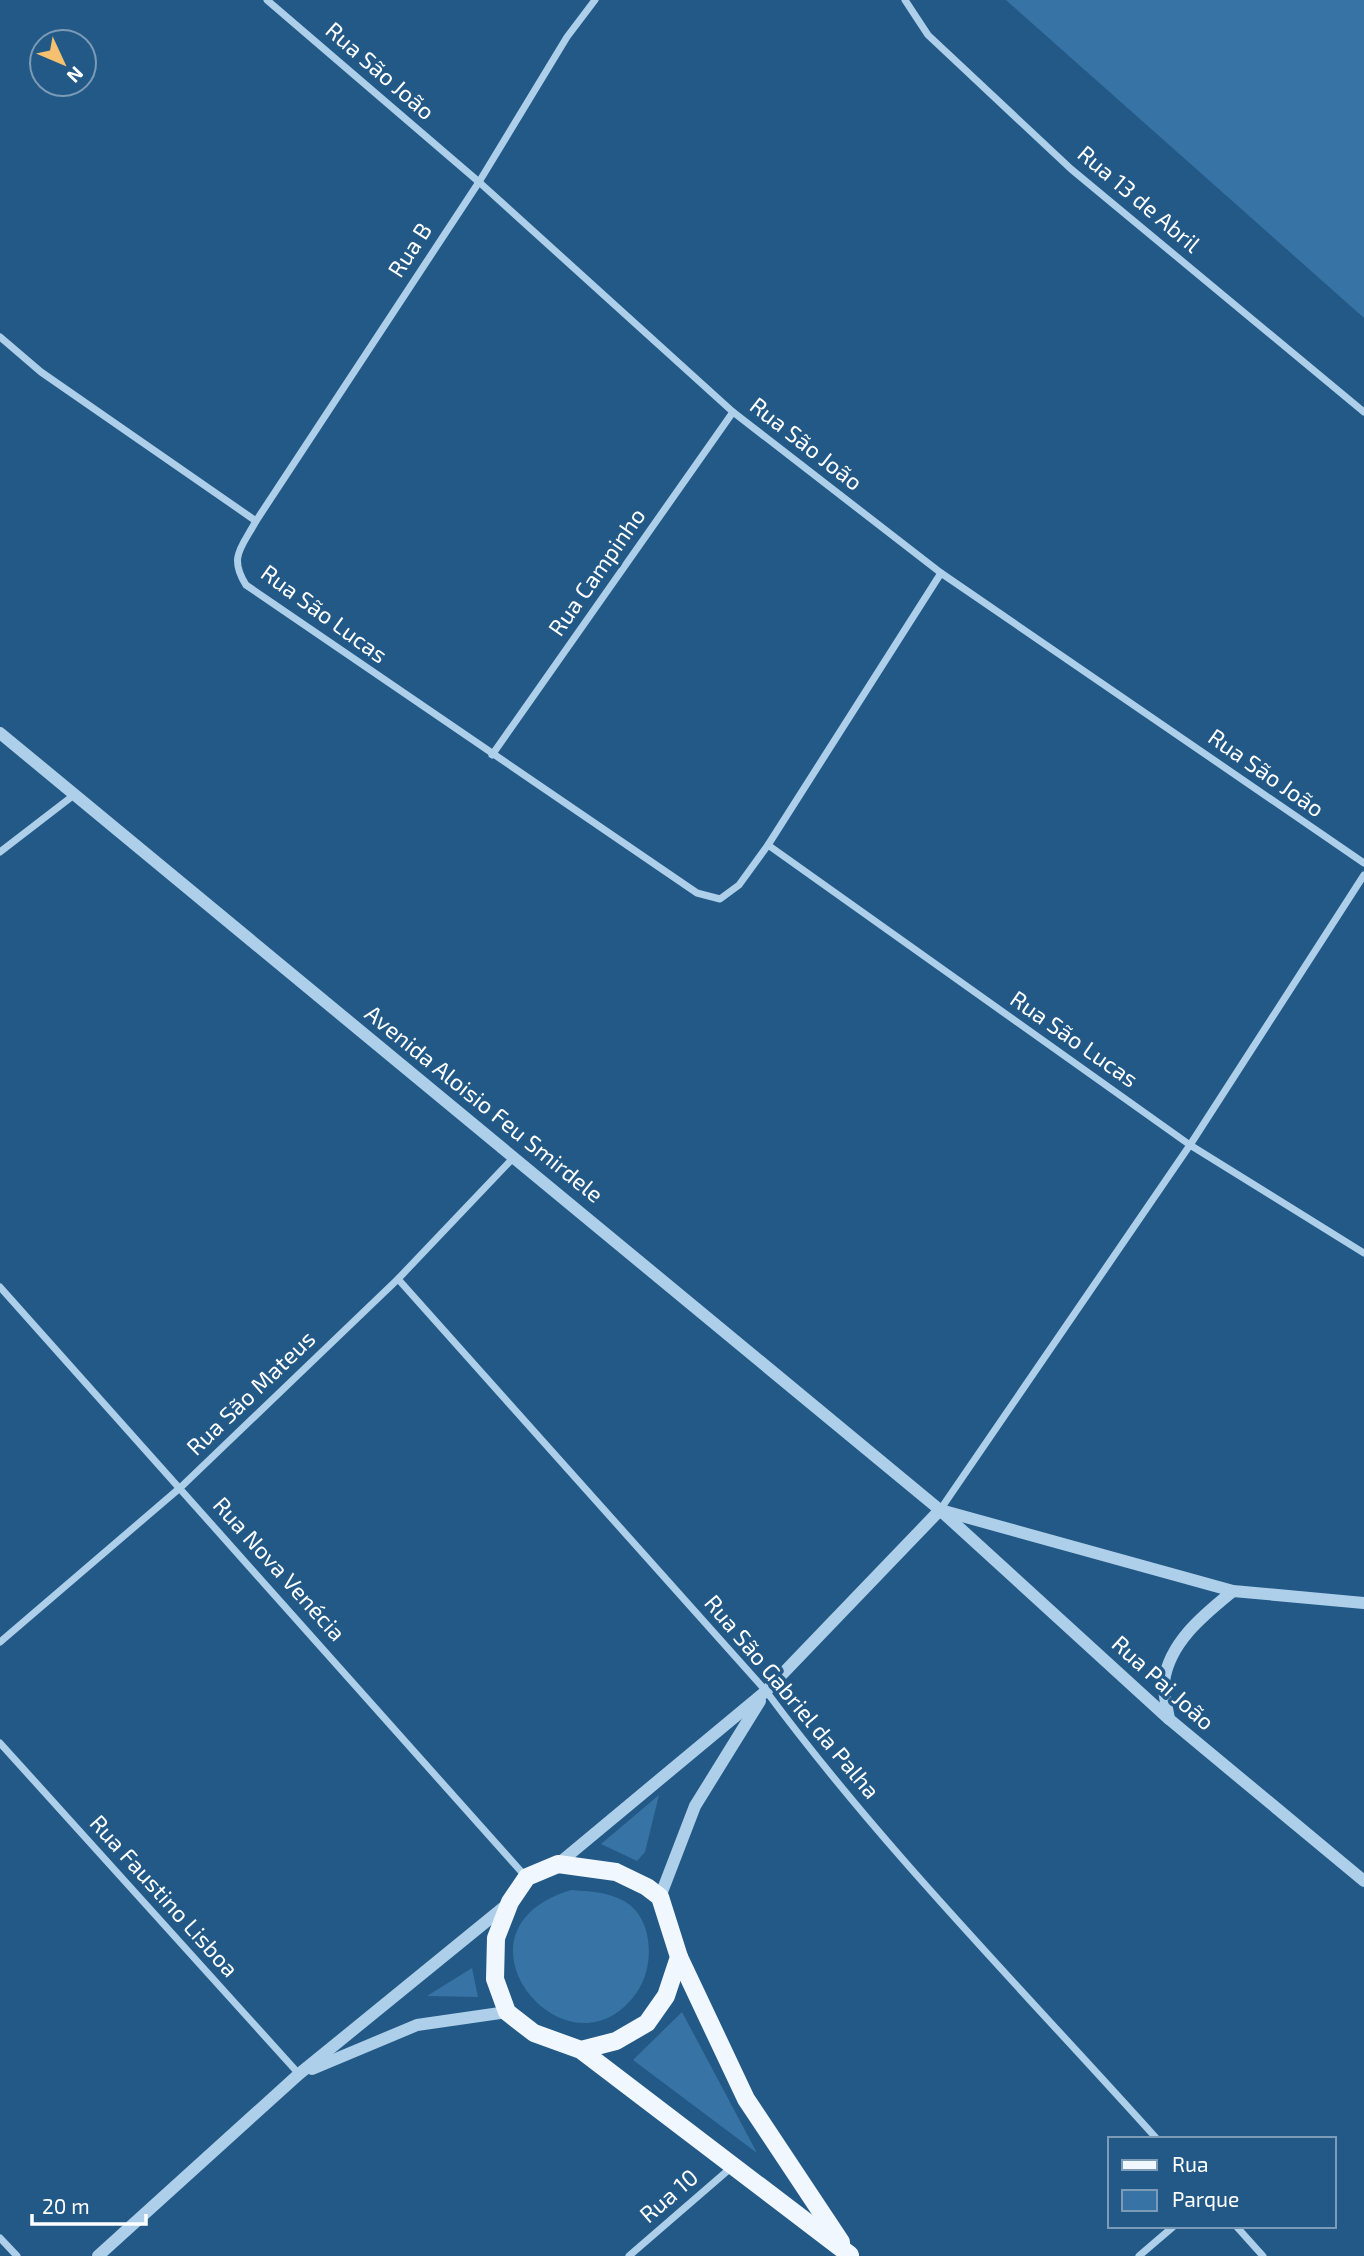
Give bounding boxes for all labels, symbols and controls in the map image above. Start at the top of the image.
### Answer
street label: Rua São João [321,15,441,125]
north arrow [28,28,98,98]
text: N [63,62,89,88]
street label: Rua 13 de Abril [1073,139,1207,258]
street label: Rua B [381,217,437,282]
street label: Rua São João [745,391,868,496]
street label: Rua Campinho [542,502,651,641]
street label: Rua São Lucas [256,558,393,668]
street label: Rua São João [1203,722,1330,822]
street label: Rua São Lucas [1005,984,1144,1092]
street label: Avenida Aloisio Feu Smirdele [360,998,609,1208]
street label: Rua São Mateus [180,1324,320,1461]
street label: Rua Nova Venécia [208,1490,352,1646]
street label: Rua São Gabriel da Palha [699,1589,886,1804]
street label: Rua Pai João [1107,1629,1221,1736]
street label: Rua Faustino Lisboa [85,1809,245,1982]
legend [1108,2137,1336,2228]
text: Rua [1172,2151,1208,2176]
street label: Rua 10 [633,2162,703,2228]
scale bar [32,2182,145,2226]
text: Parque [1172,2186,1239,2211]
text: 20 m [42,2193,90,2218]

